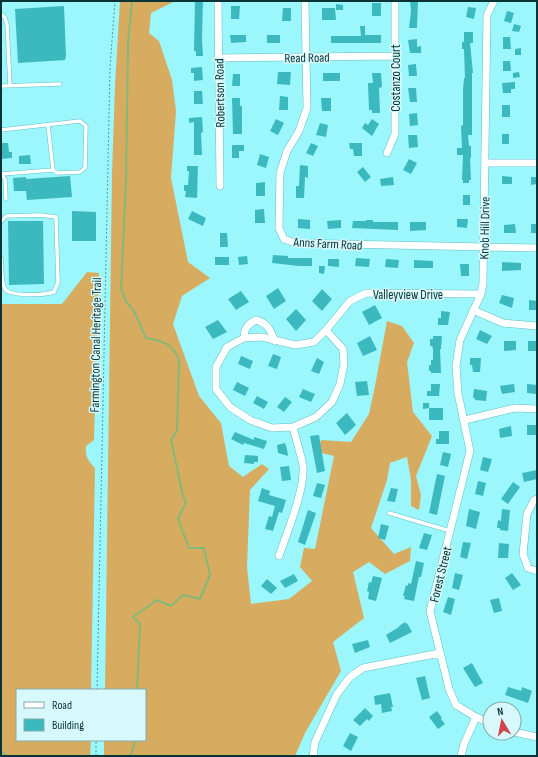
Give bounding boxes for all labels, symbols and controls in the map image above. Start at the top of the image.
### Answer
street label: Costanzo Court [388,44,404,112]
street label: Read Road [284,50,330,66]
street label: Robertson Road [211,58,229,128]
street label: Knob Hill Drive [476,196,494,260]
street label: Anns Farm Road [292,234,363,254]
street label: Farmington Canal Heritage Trail [87,277,105,413]
street label: Valleyview Drive [373,287,443,303]
street label: Forest Street [426,545,456,604]
legend [16,689,146,741]
text: Road [52,698,72,713]
north arrow [482,701,522,741]
text: N [496,705,504,719]
text: Building [52,718,84,733]

